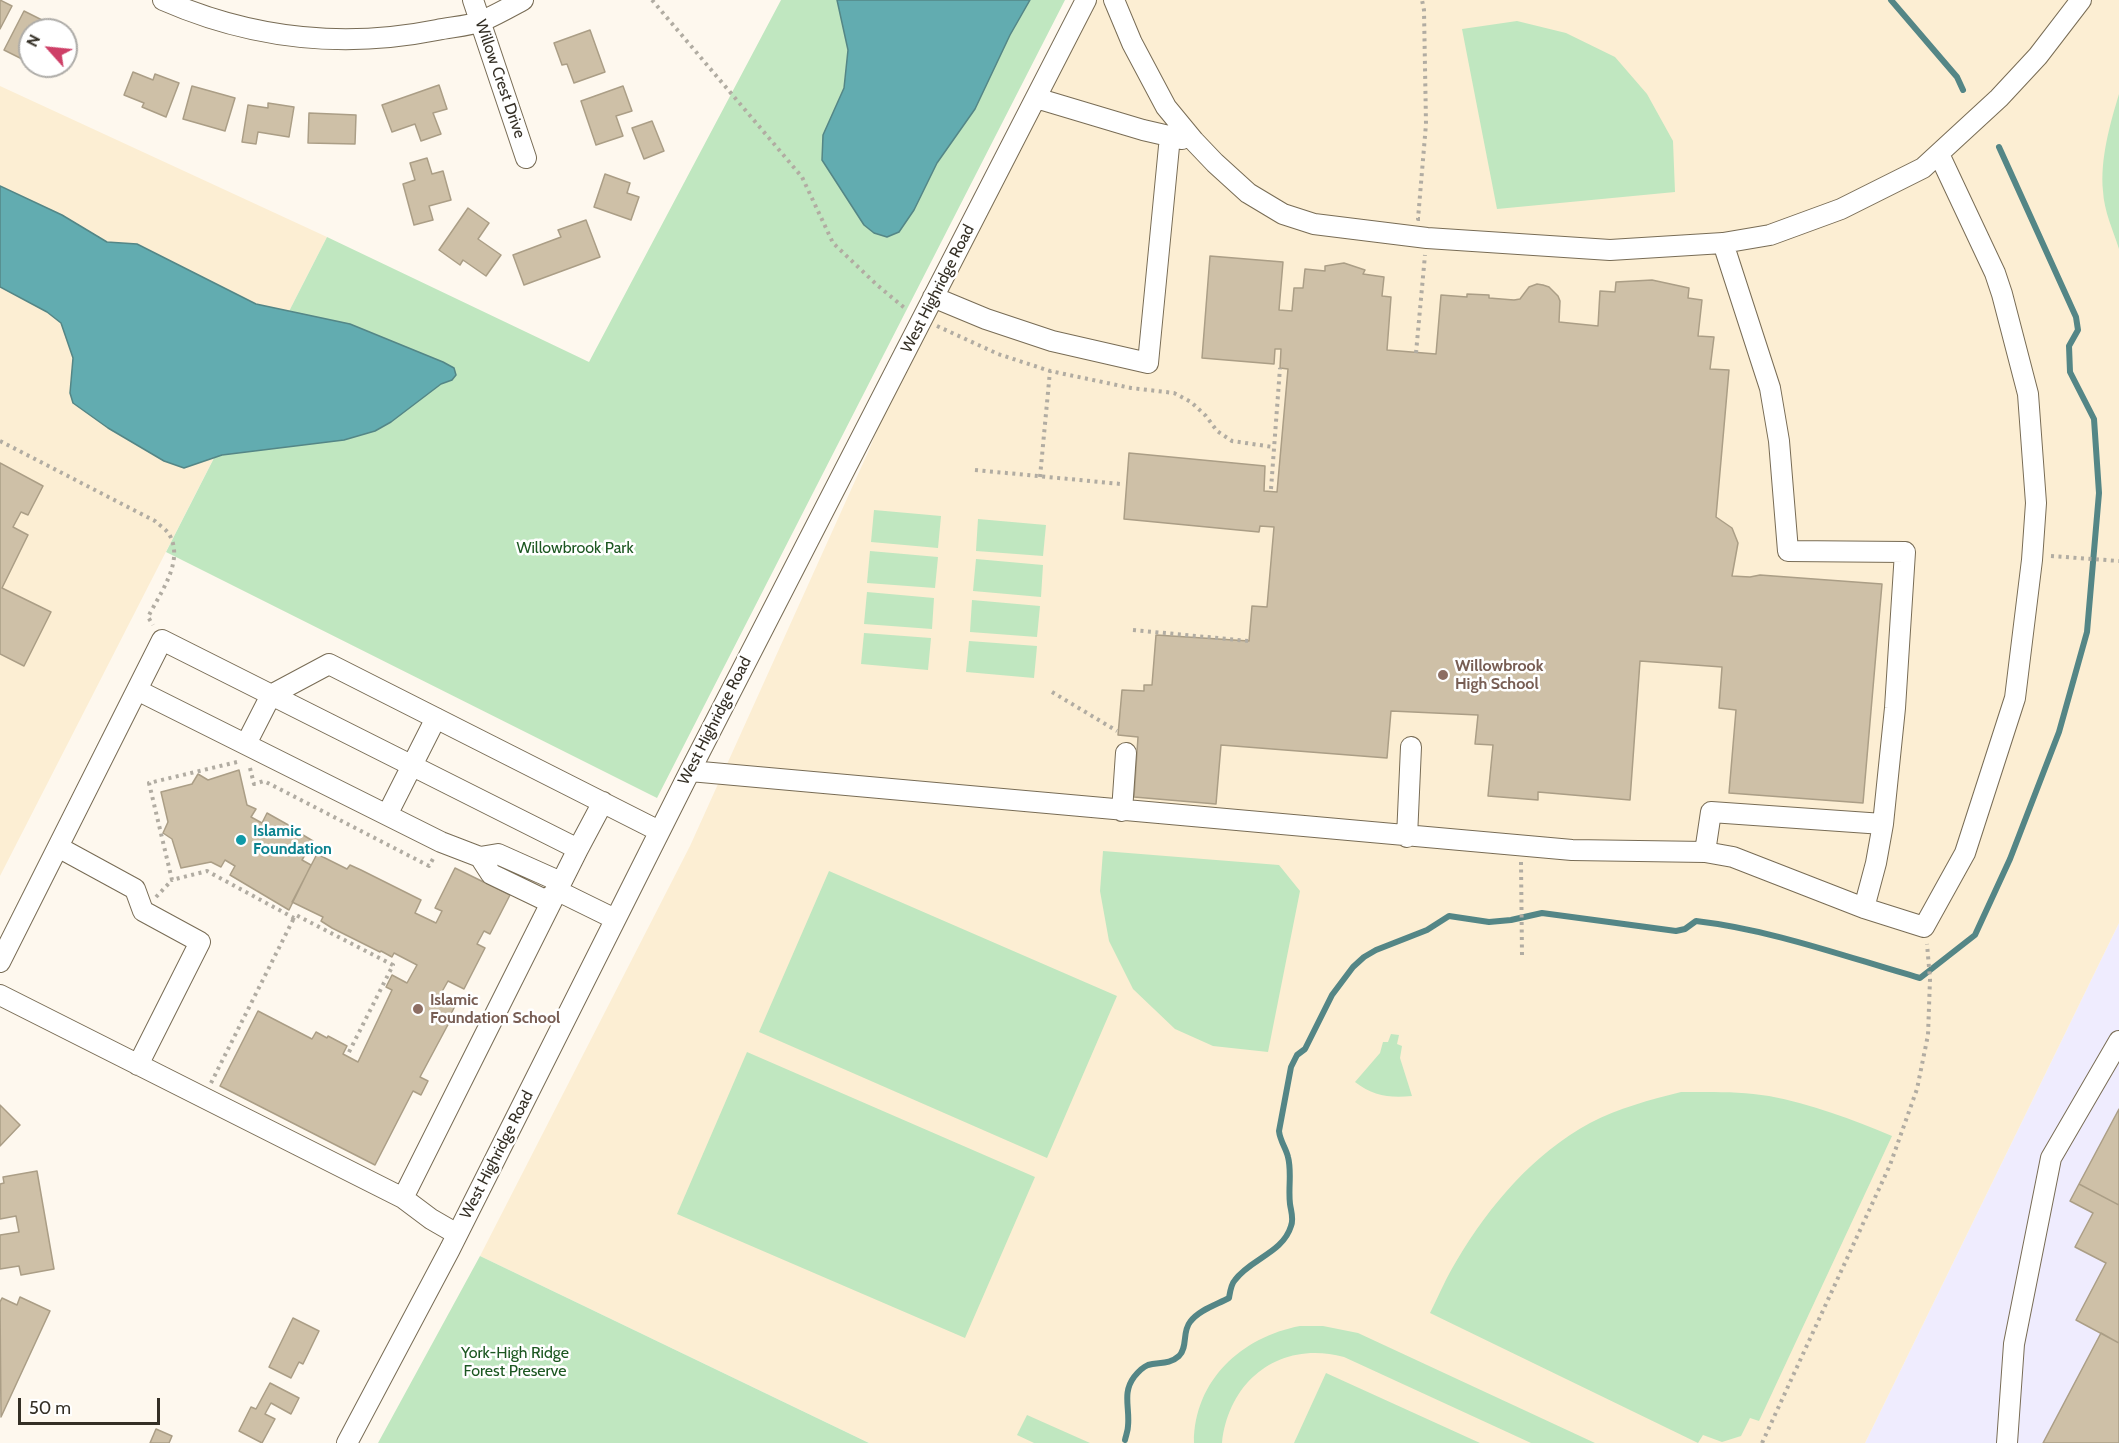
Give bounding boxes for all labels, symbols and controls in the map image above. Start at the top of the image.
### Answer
street label: Willow Crest Drive [471,17,529,141]
north arrow [18,18,78,78]
text: N [22,31,44,50]
street label: West Highridge Road [897,222,979,356]
park label: Willowbrook Park [516,538,634,558]
street label: West Highridge Road [674,654,756,788]
place label: Willowbrook High School [1455,656,1543,694]
marker: Willowbrook High School [1436,668,1450,682]
place label: Islamic Foundation [253,821,332,859]
marker: Islamic Foundation [234,833,248,847]
place label: Islamic Foundation School [430,990,560,1028]
marker: Islamic Foundation School [411,1002,425,1016]
street label: West Highridge Road [456,1088,538,1222]
park label: York-High Ridge Forest Preserve [461,1343,569,1381]
scale bar [21,1386,164,1424]
text: 50 m [29,1397,71,1419]

